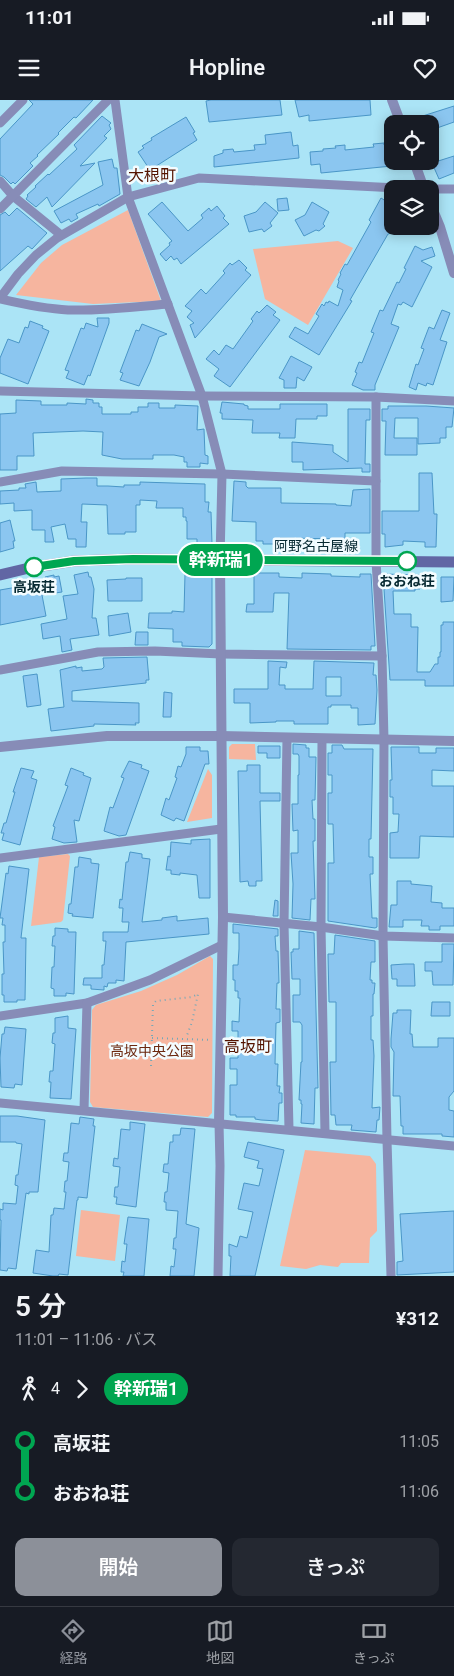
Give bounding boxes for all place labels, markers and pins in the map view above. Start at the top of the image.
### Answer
marker: おおね荘 [397,551,417,571]
marker: 高坂荘 [24,557,44,577]
place label: おおね荘 [379,573,435,589]
place label: 高坂荘 [13,579,55,595]

